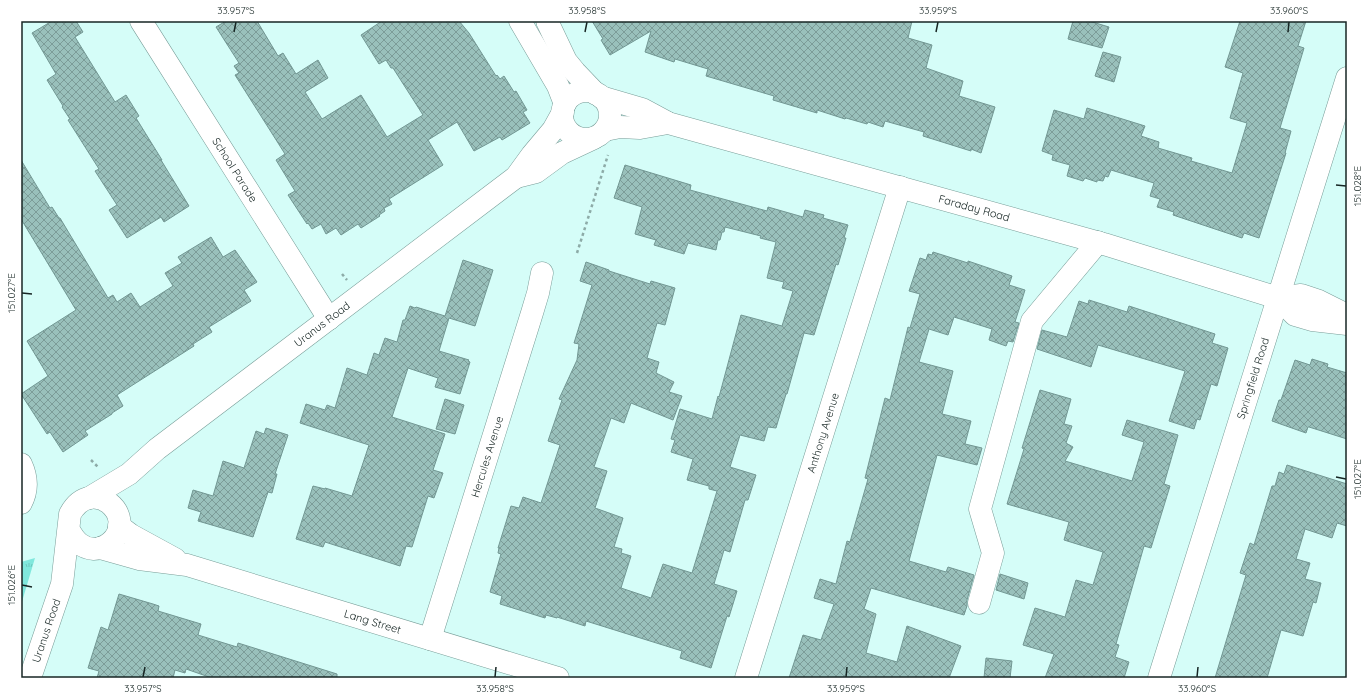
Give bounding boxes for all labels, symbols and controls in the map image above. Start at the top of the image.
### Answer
text: 33.957°S [217,4,255,17]
text: 33.958°S [568,4,606,17]
text: 33.959°S [919,4,957,17]
text: 33.960°S [1270,4,1308,17]
street label: School Parade [209,135,261,205]
text: 151.028°E [1351,165,1364,206]
street label: Faraday Road [937,191,1011,225]
text: 151.027°E [5,273,18,313]
street label: Uranus Road [291,298,353,350]
street label: Springfield Road [1234,336,1272,421]
street label: Anthony Avenue [804,391,842,475]
street label: Hercules Avenue [468,414,506,499]
text: 151.027°E [1351,459,1364,499]
text: 151.026°E [5,564,18,605]
street label: Uranus Road [29,597,63,665]
street label: Lang Street [342,606,403,637]
text: 33.957°S [124,682,162,695]
text: 33.958°S [476,682,514,695]
text: 33.959°S [827,682,865,695]
text: 33.960°S [1178,682,1216,695]

